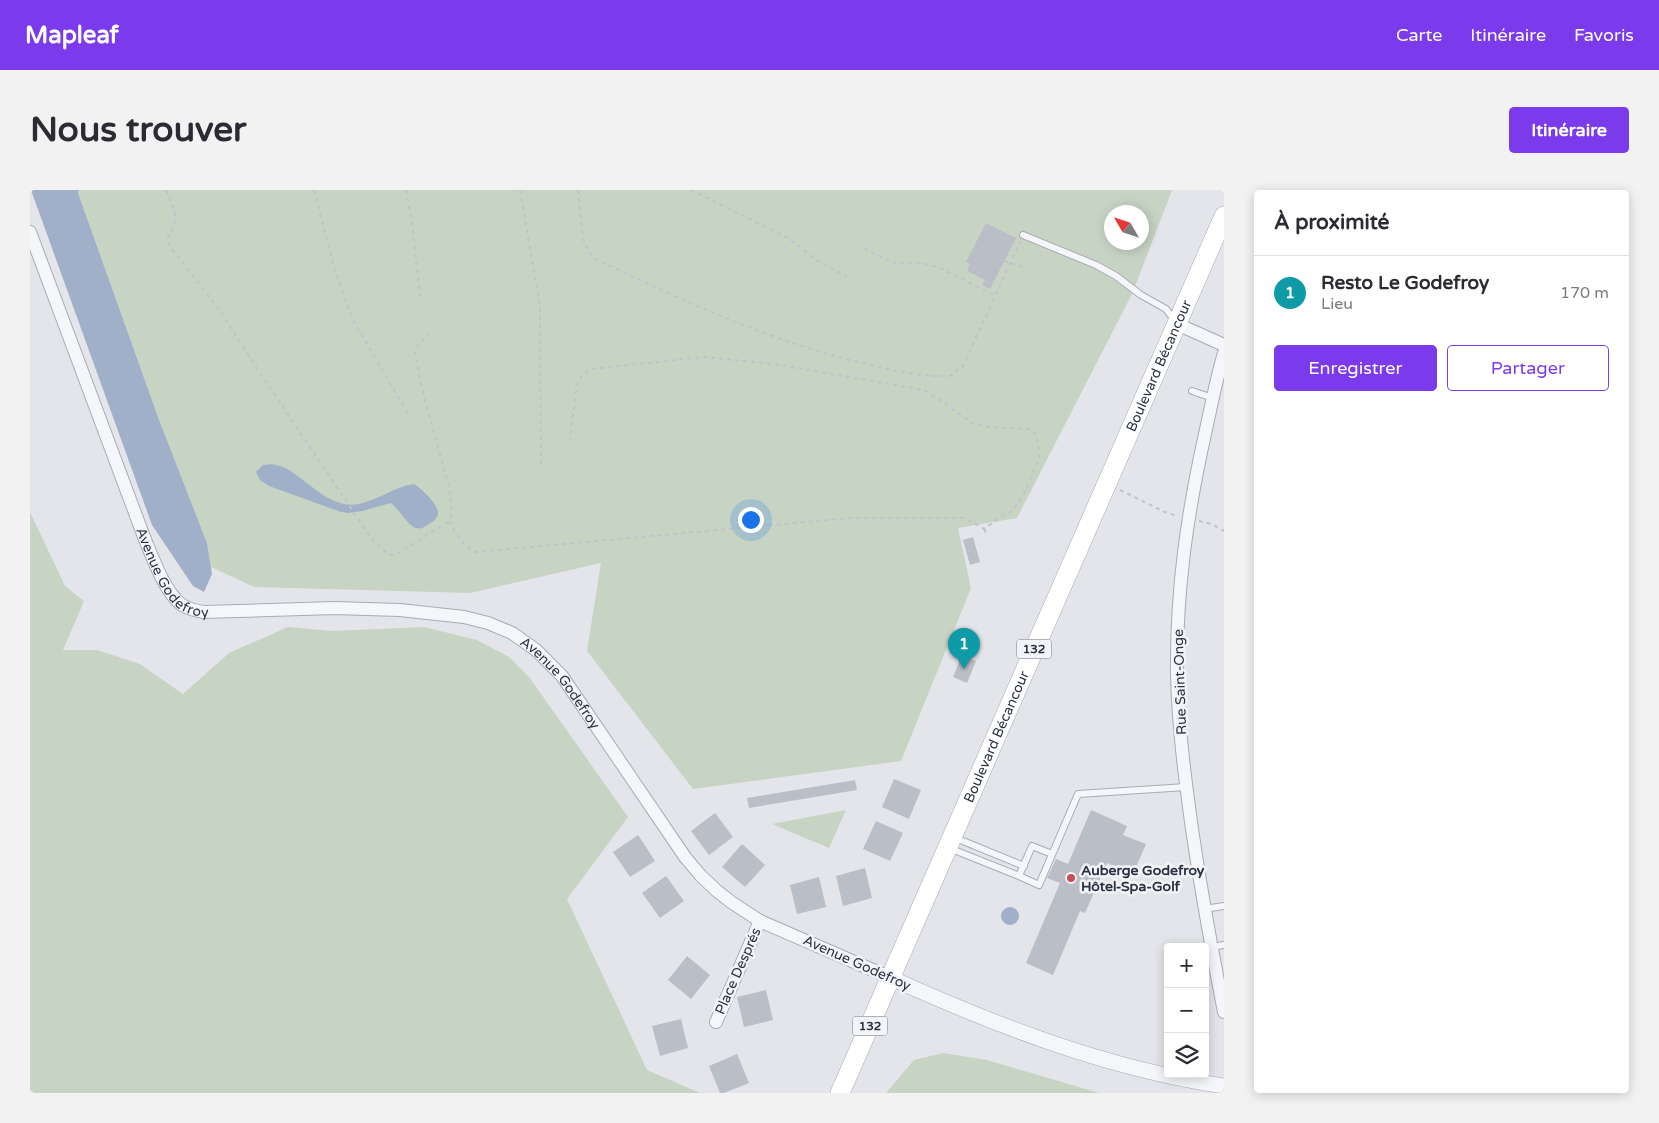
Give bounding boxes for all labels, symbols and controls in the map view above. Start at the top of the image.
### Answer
text: Mapleaf [25,21,119,50]
text: Carte [1396,24,1442,46]
text: Itinéraire [1470,24,1546,46]
text: Favoris [1574,24,1634,46]
button: Itinéraire [1509,107,1629,153]
text: Nous trouver [30,109,246,151]
north arrow [1104,205,1149,250]
text: À proximité [1274,210,1389,235]
text: Resto Le Godefroy [1321,272,1489,294]
text: 1 [1285,283,1295,303]
text: 170 m [1560,283,1609,303]
text: Lieu [1321,294,1353,314]
street label: Boulevard Bécancour [1122,297,1195,434]
button: Enregistrer [1274,345,1437,391]
button: Partager [1447,345,1609,391]
your location [738,507,764,533]
street label: Avenue Godefroy [133,525,209,621]
pin: 1 [948,628,980,669]
street label: Rue Saint-Onge [1170,629,1190,735]
street label: Avenue Godefroy [517,633,604,733]
road number: 132 [1016,639,1052,658]
street label: Boulevard Bécancour [960,668,1033,805]
place label: Auberge Godefroy Hôtel-Spa-Golf [1081,862,1205,895]
marker: Auberge Godefroy Hôtel-Spa-Golf [1065,872,1077,884]
street label: Place Després [711,925,765,1017]
street label: Avenue Godefroy [801,932,914,995]
map controls [1164,943,1209,1078]
button: + [1164,943,1209,988]
button: − [1164,988,1209,1033]
road number: 132 [852,1016,888,1036]
button: layers [1164,1033,1209,1078]

